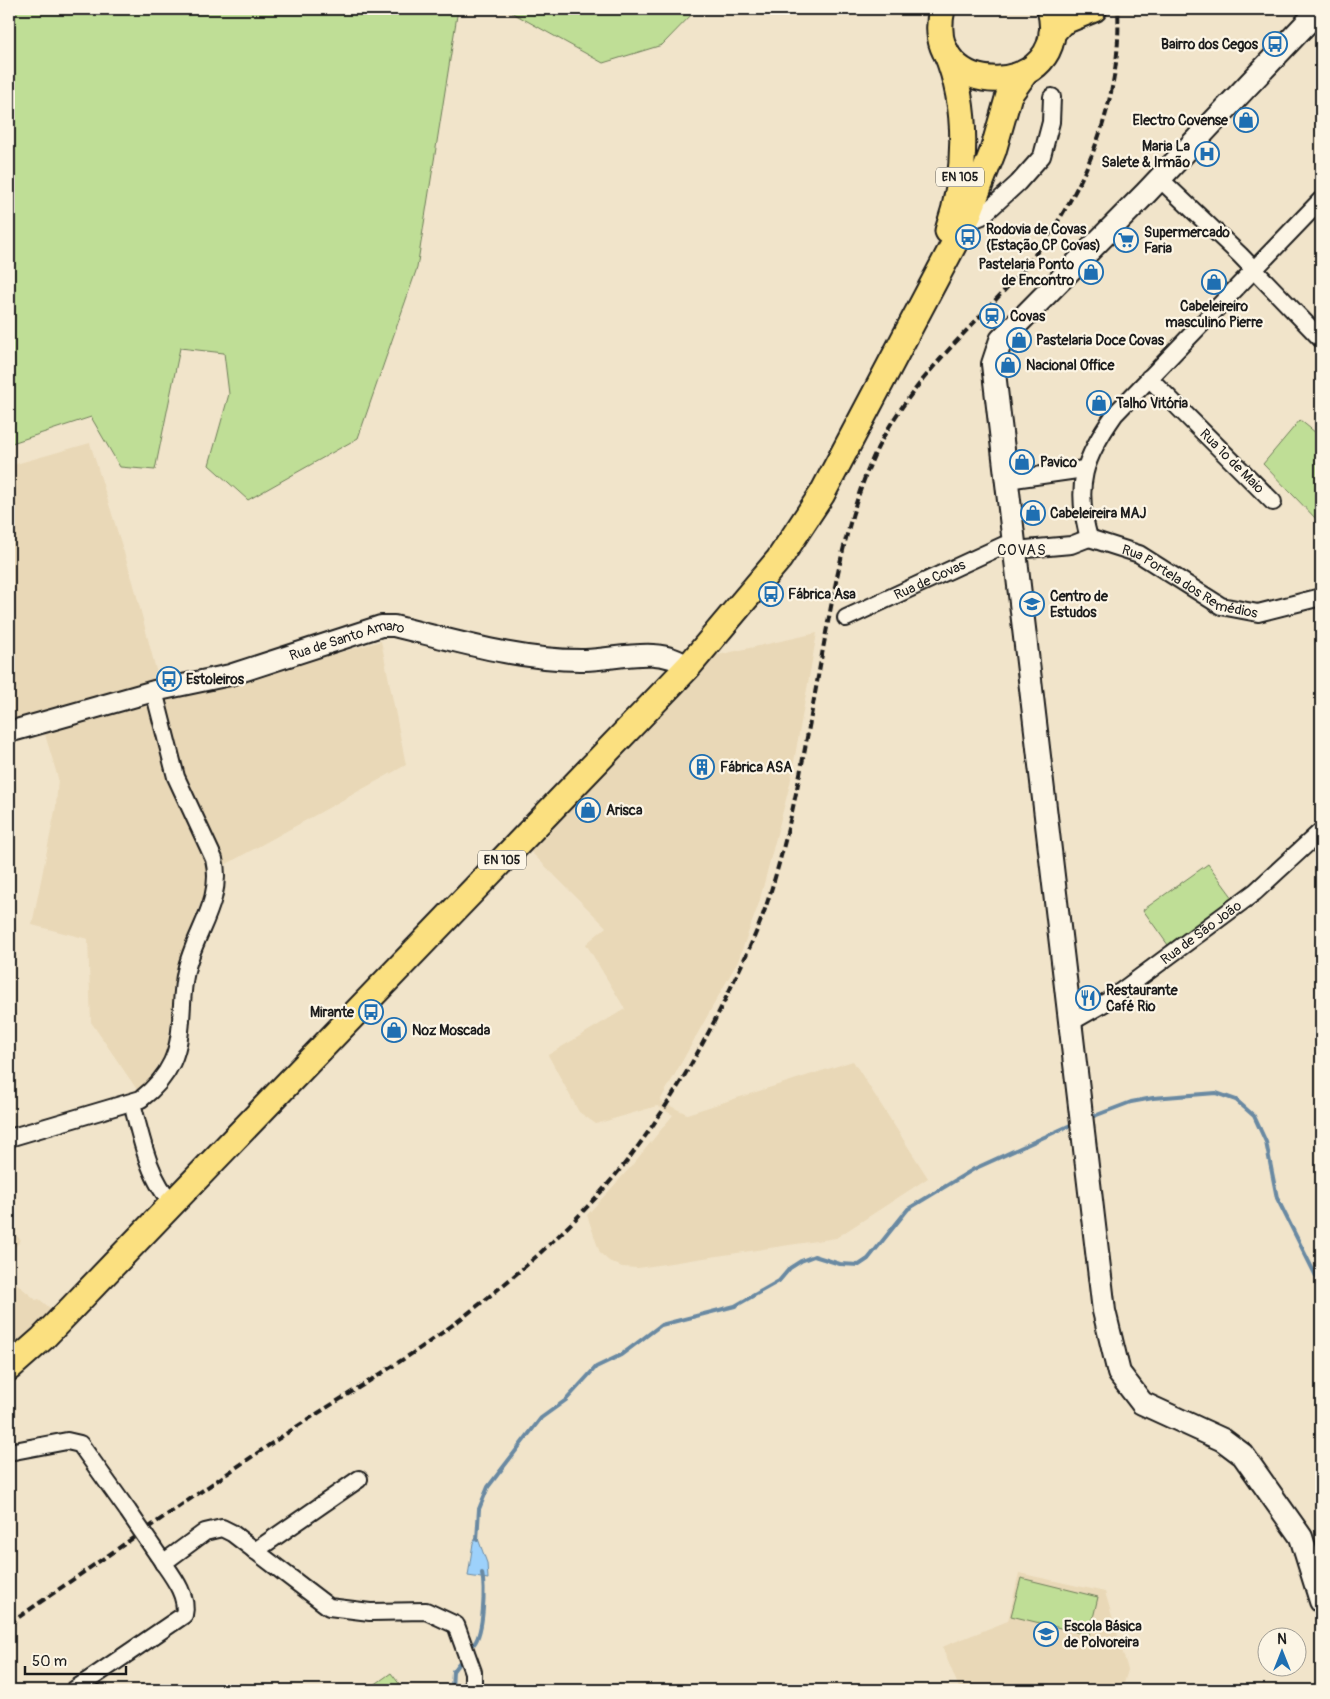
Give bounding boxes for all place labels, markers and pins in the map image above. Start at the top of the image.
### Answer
bus stop icon: Bairro dos Cegos [1262,31,1288,57]
place label: Bairro dos Cegos [1161,36,1259,53]
shop icon: Electro Covense [1233,107,1259,133]
place label: Electro Covense [1133,112,1229,129]
place label: Maria La Salete & Irmão [1102,138,1190,171]
hospital icon: Maria La Salete & Irmão [1194,141,1220,167]
place label: Rodovia de Covas (Estação CP Covas) [986,221,1101,254]
bus stop icon: Rodovia de Covas (Estação CP Covas) [955,224,981,250]
place label: Supermercado Faria [1144,224,1230,257]
supermarket icon: Supermercado Faria [1113,227,1139,253]
place label: Pastelaria Ponto de Encontro [979,256,1074,289]
shop icon: Pastelaria Ponto de Encontro [1078,259,1104,285]
shop icon: Cabeleireiro masculino Pierre [1201,269,1227,295]
place label: Cabeleireiro masculino Pierre [1165,298,1264,331]
station icon: Covas [979,303,1005,329]
place label: Covas [1010,308,1046,325]
shop icon: Pastelaria Doce Covas [1006,327,1032,353]
place label: Pastelaria Doce Covas [1036,332,1165,349]
shop icon: Nacional Office [995,352,1021,378]
place label: Nacional Office [1026,357,1115,374]
shop icon: Talho Vitória [1086,390,1112,416]
place label: Talho Vitória [1115,395,1189,412]
shop icon: Pavico [1009,449,1035,475]
place label: Pavico [1040,454,1078,471]
shop icon: Cabeleireira MAJ [1020,500,1046,526]
place label: Cabeleireira MAJ [1050,505,1146,522]
bus stop icon: Fábrica Asa [758,581,784,607]
place label: Fábrica Asa [788,586,856,603]
place label: Centro de Estudos [1050,588,1109,621]
school or university icon: Centro de Estudos [1019,591,1045,617]
bus stop icon: Estoleiros [156,666,182,692]
place label: Estoleiros [186,671,245,688]
building icon: Fábrica ASA [689,754,715,780]
place label: Fábrica ASA [720,759,792,776]
shop icon: Arisca [575,797,601,823]
place label: Arisca [606,802,643,819]
place label: Restaurante Café Rio [1106,982,1179,1015]
restaurant icon: Restaurante Café Rio [1075,985,1101,1011]
bus stop icon: Mirante [358,999,384,1025]
place label: Mirante [310,1004,355,1021]
shop icon: Noz Moscada [381,1017,407,1043]
place label: Noz Moscada [412,1022,491,1039]
place label: Escola Básica de Polvoreira [1064,1618,1142,1651]
school or university icon: Escola Básica de Polvoreira [1033,1621,1059,1647]

